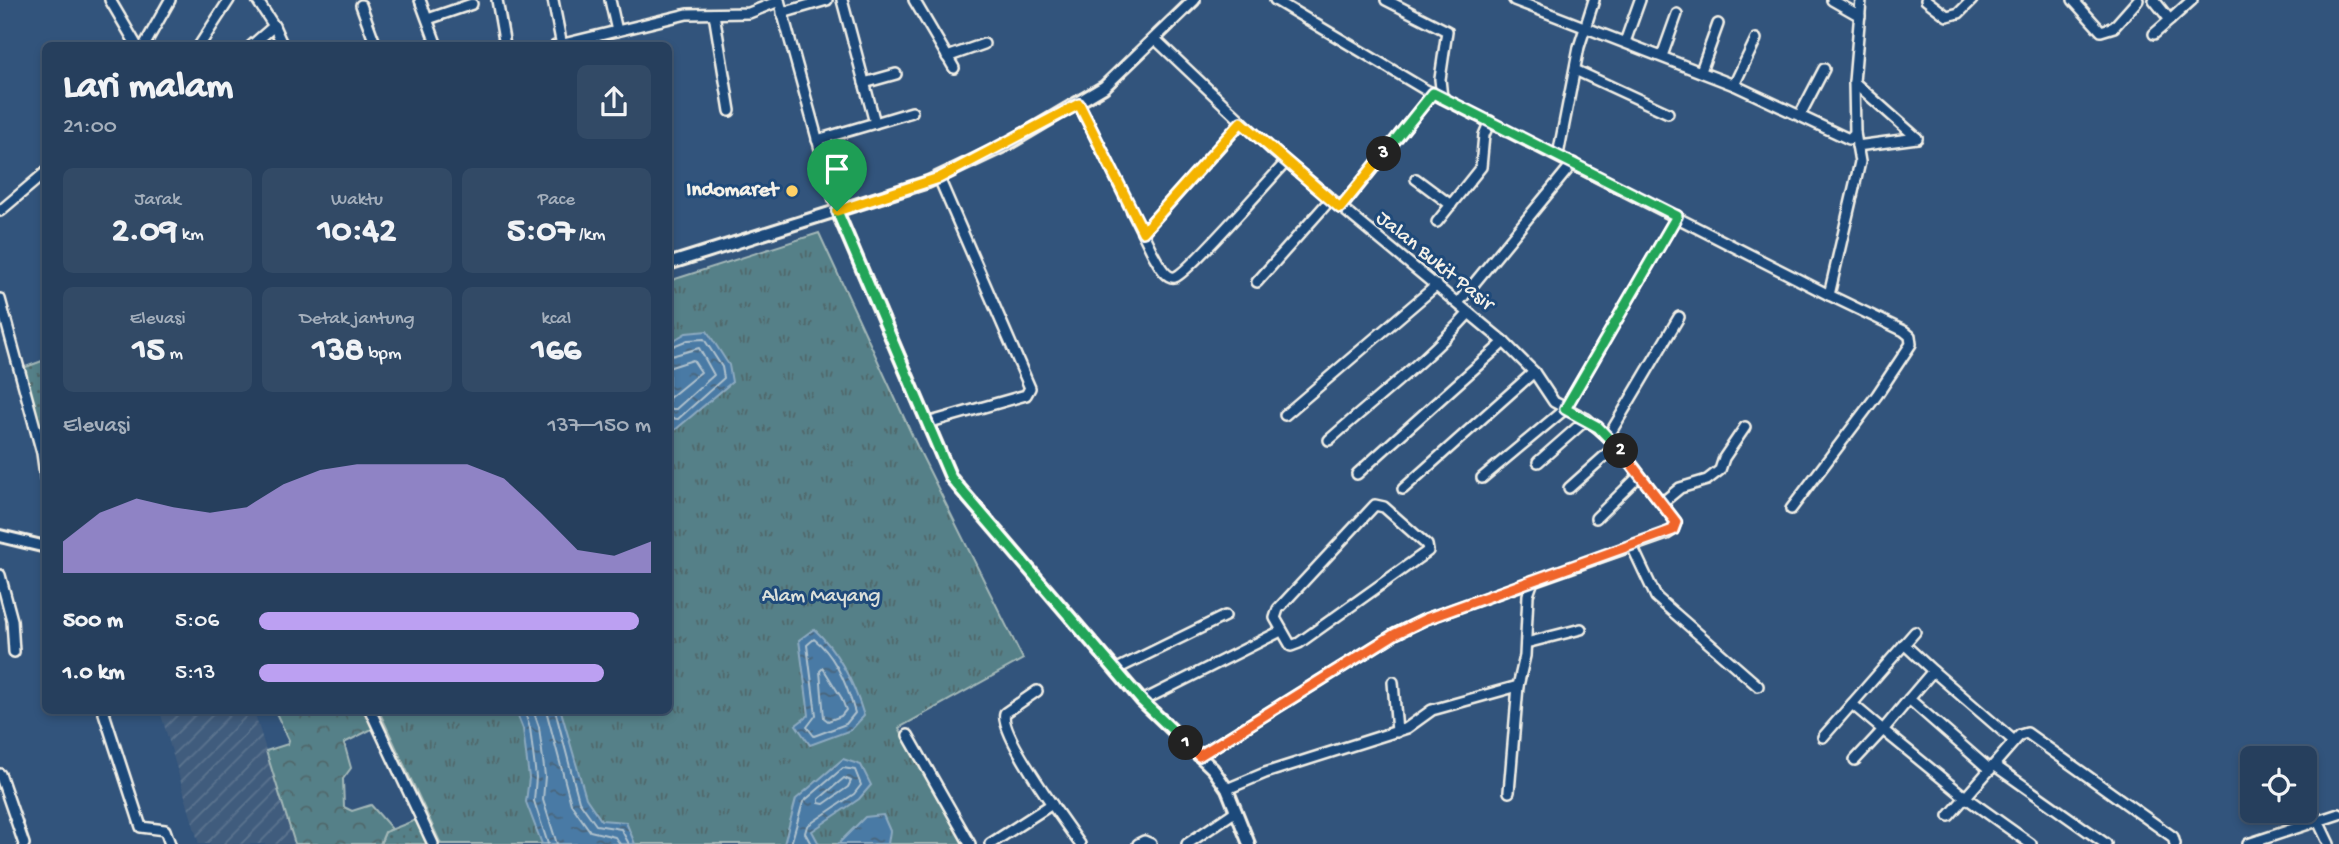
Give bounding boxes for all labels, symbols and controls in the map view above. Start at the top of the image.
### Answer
button: share [577,65,651,139]
text: Lari malam [63,66,233,110]
text: 21:00 [63,114,117,141]
pin: 3 [1366,136,1402,172]
pin [807,139,867,211]
text: 3 [1379,142,1388,165]
icon: arrive [818,150,856,188]
place label: Indomaret [686,179,780,204]
marker: Indomaret [784,183,800,199]
text: Jarak [134,189,181,212]
text: Waktu [331,189,383,212]
text: Pace [538,189,575,212]
street label: Jalan Bukit Pasir [1370,207,1499,318]
text: 2.09 [112,212,177,253]
text: 10:42 [318,212,396,253]
text: 5:07 [507,212,575,253]
text: km [177,224,204,247]
text: /km [575,224,606,247]
text: Elevasi [130,308,186,331]
text: Detak jantung [299,308,415,331]
text: kcal [541,308,571,331]
text: 15 [132,331,165,372]
text: 138 [313,331,364,372]
text: 166 [532,331,581,372]
text: m [165,343,183,366]
text: bpm [364,343,401,366]
text: Elevasi [63,413,131,440]
text: 137–150 m [548,413,651,440]
pin: 2 [1604,434,1638,468]
text: 2 [1616,439,1625,462]
park label: Alam Mayang [762,585,880,610]
text: 500 m [63,608,123,635]
text: 5:06 [175,608,219,635]
text: 1.0 km [63,660,125,687]
text: 5:13 [175,660,216,687]
pin: 1 [1168,726,1204,760]
text: 1 [1182,731,1189,754]
map controls [2240,746,2317,823]
button: locate [2240,746,2317,823]

